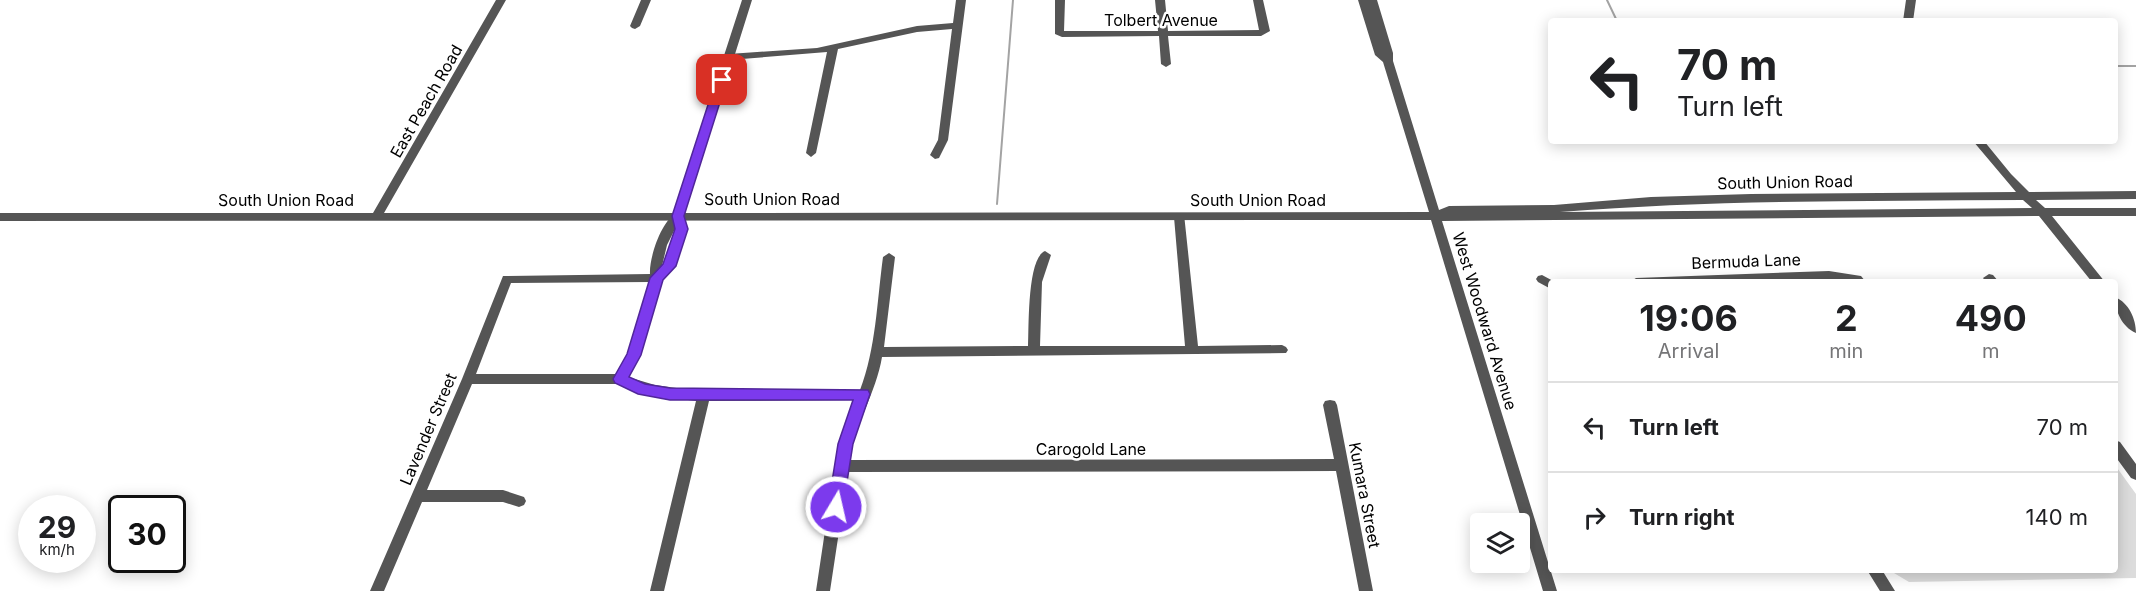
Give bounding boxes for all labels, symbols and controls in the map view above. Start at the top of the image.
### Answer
street label: Tolbert Avenue [1104,10,1218,30]
text: 70 m [1677,39,1777,90]
street label: East Peach Road [386,41,466,161]
icon: left [1578,42,1656,120]
pin [696,54,747,105]
icon: arrive [705,63,738,96]
text: Turn left [1677,90,1783,123]
street label: South Union Road [1717,171,1853,193]
street label: South Union Road [704,189,840,209]
street label: South Union Road [218,190,354,210]
street label: South Union Road [1190,190,1326,210]
street label: West Woodward Avenue [1448,230,1522,412]
street label: Bermuda Lane [1691,249,1801,273]
text: 19:06 [1639,296,1738,340]
text: 2 [1835,296,1858,340]
text: 490 [1955,296,2027,340]
text: Arrival [1658,339,1719,363]
text: min [1829,339,1863,363]
text: m [1982,339,1999,363]
street label: Lavender Street [395,370,461,488]
icon: left [1578,411,1611,444]
text: Turn left [1629,414,1719,440]
text: 70 m [2037,414,2088,440]
street label: Carogold Lane [1036,439,1146,459]
street label: Kumara Street [1345,440,1385,550]
position arrow [804,475,868,539]
speed limit sign: 30 [108,495,186,573]
icon: right [1578,501,1611,534]
text: Turn right [1629,504,1735,530]
text: 140 m [2026,504,2088,530]
text: 29 [38,509,76,545]
map controls [1470,513,1530,573]
button: layers [1470,513,1530,573]
text: km/h [39,540,75,559]

